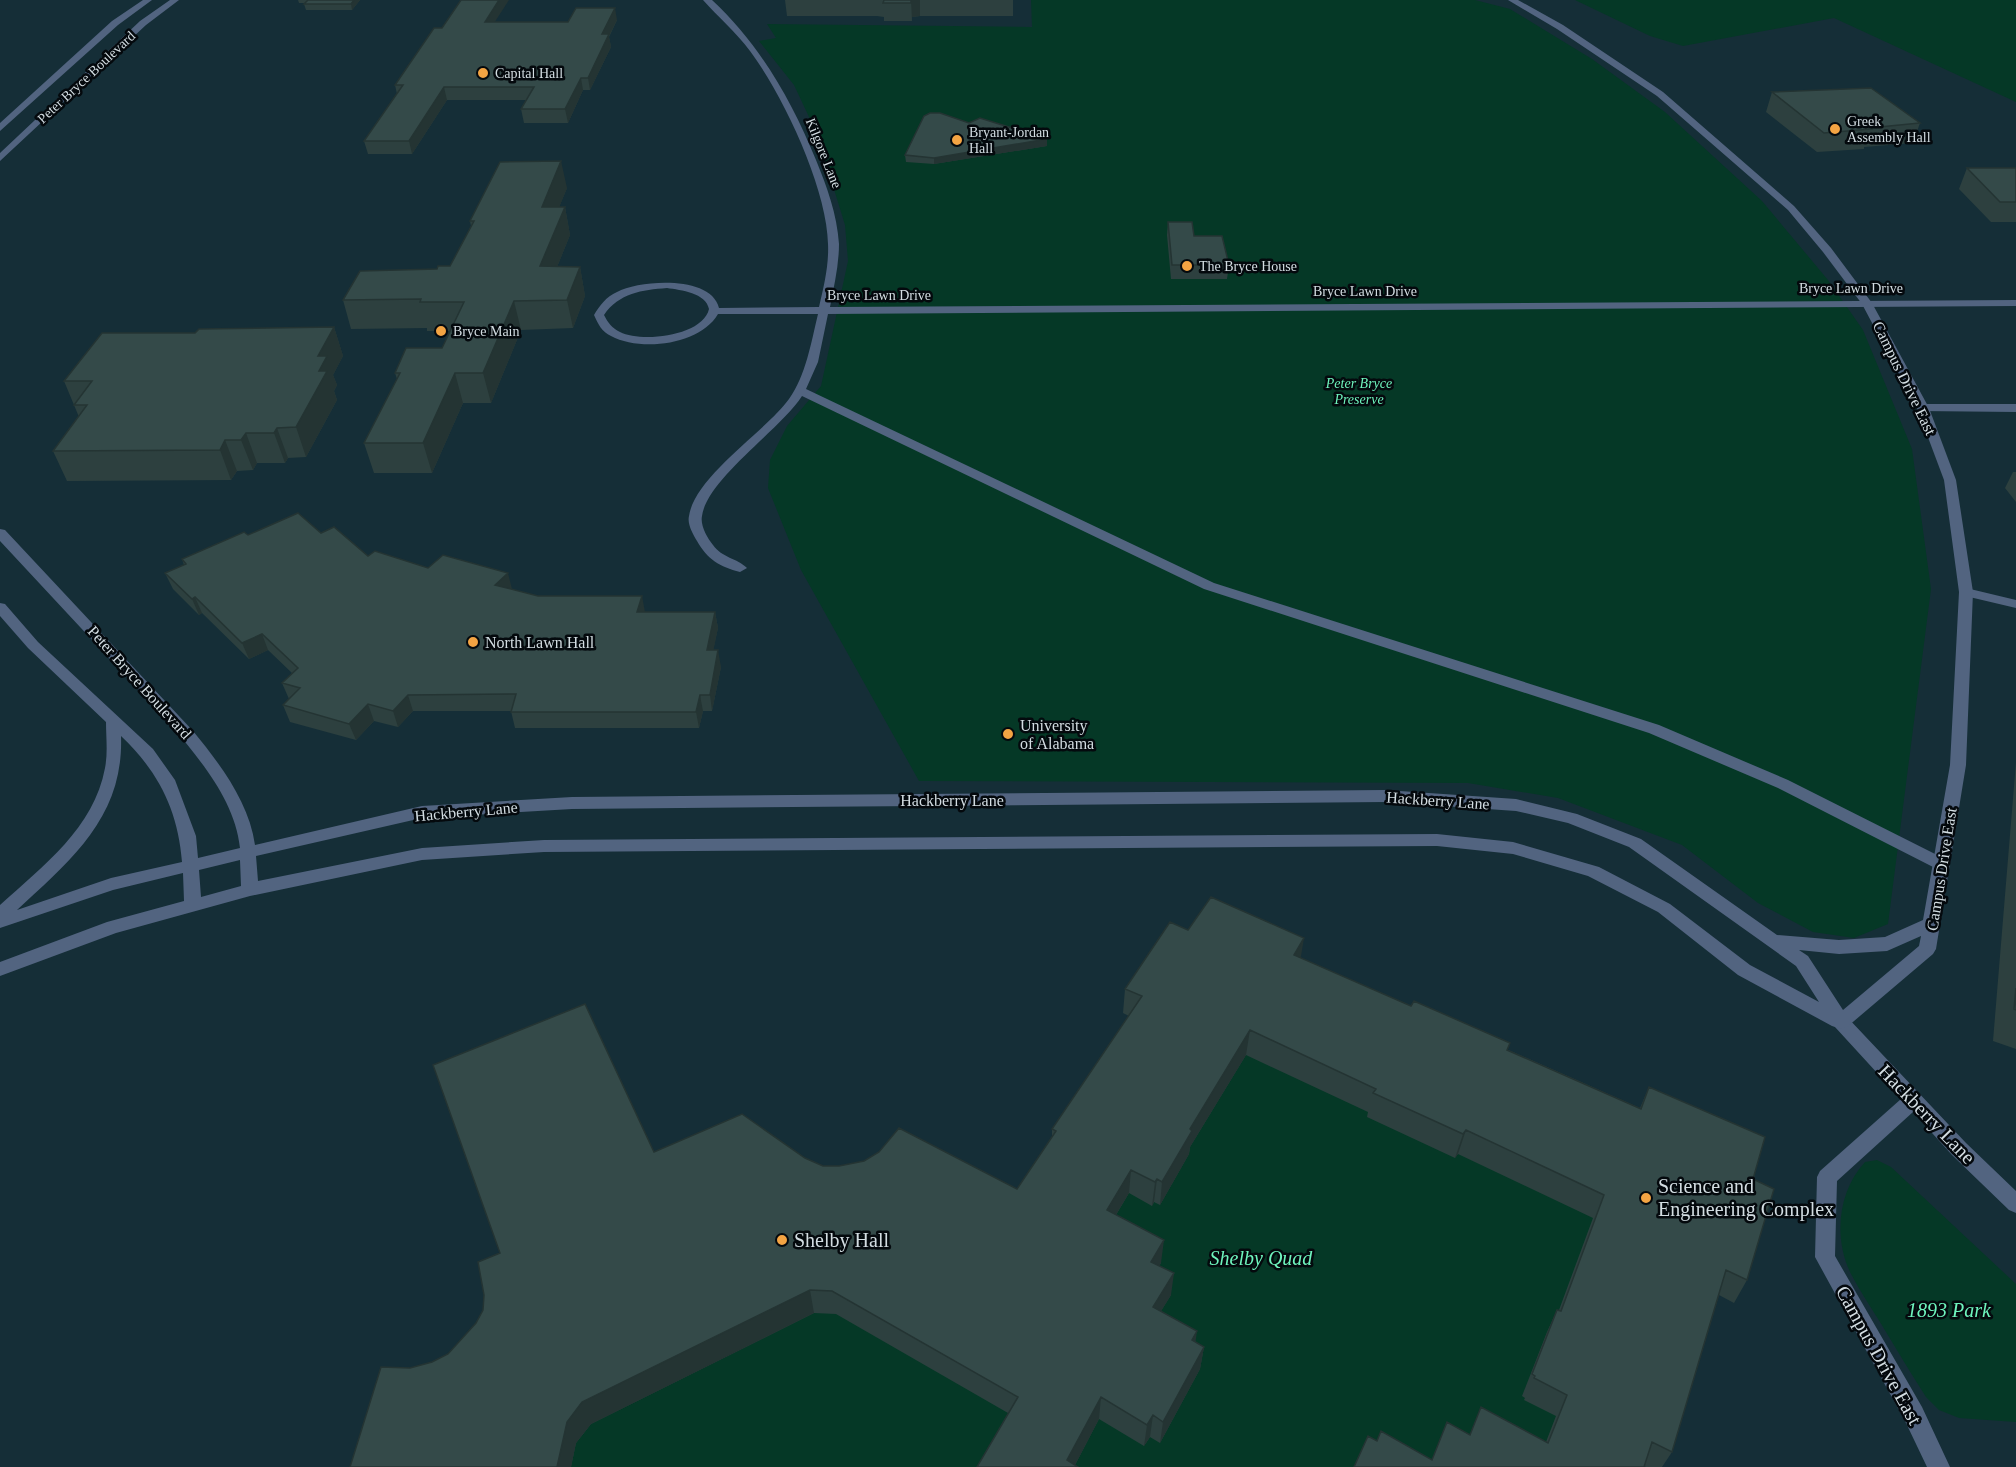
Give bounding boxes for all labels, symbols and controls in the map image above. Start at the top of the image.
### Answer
street label: Peter Bryce Boulevard [35,28,138,126]
marker: Capital Hall [476,66,490,80]
place label: Capital Hall [495,66,563,81]
place label: Greek Assembly Hall [1847,114,1931,145]
street label: Kilgore Lane [803,116,844,190]
marker: Greek Assembly Hall [1828,122,1842,136]
place label: Bryant-Jordan Hall [969,125,1049,156]
marker: Bryant-Jordan Hall [950,133,964,147]
marker: The Bryce House [1180,259,1194,273]
place label: The Bryce House [1199,259,1297,274]
street label: Bryce Lawn Drive [1799,281,1903,296]
street label: Bryce Lawn Drive [1313,284,1417,299]
street label: Bryce Lawn Drive [827,288,931,303]
street label: Campus Drive East [1869,319,1940,439]
marker: Bryce Main [434,324,448,338]
place label: Bryce Main [453,324,519,339]
park label: Peter Bryce Preserve [1325,376,1392,407]
street label: Peter Bryce Boulevard [84,622,195,743]
place label: North Lawn Hall [485,634,595,651]
marker: North Lawn Hall [466,635,480,649]
place label: University of Alabama [1020,717,1094,752]
marker: University of Alabama [1001,727,1015,741]
street label: Hackberry Lane [1386,788,1490,814]
street label: Hackberry Lane [900,792,1004,810]
street label: Hackberry Lane [414,799,518,825]
street label: Campus Drive East [1923,806,1961,932]
street label: Hackberry Lane [1873,1060,1980,1169]
place label: Science and Engineering Complex [1658,1175,1834,1221]
marker: Science and Engineering Complex [1639,1191,1653,1205]
place label: Shelby Hall [794,1229,889,1252]
marker: Shelby Hall [775,1233,789,1247]
park label: Shelby Quad [1210,1247,1313,1270]
street label: Campus Drive East [1831,1282,1927,1429]
park label: 1893 Park [1907,1299,1992,1321]

